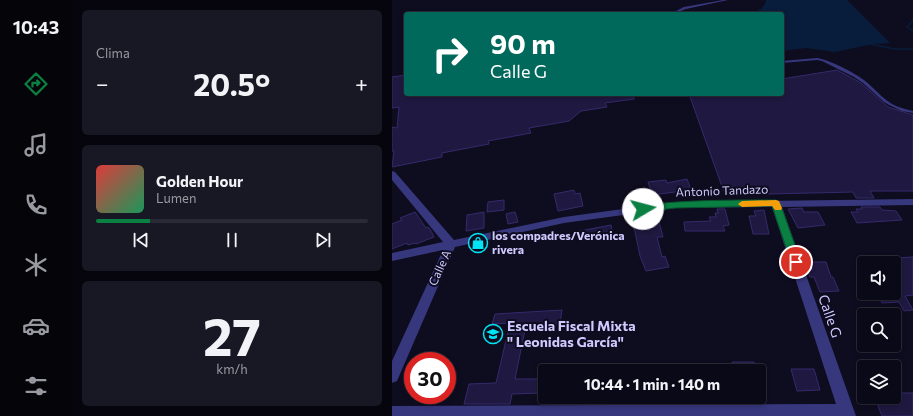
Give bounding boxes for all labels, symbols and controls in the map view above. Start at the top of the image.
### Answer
text: 10:43 [13,16,59,38]
text: 90 m [490,26,556,60]
icon: right [424,28,476,80]
text: Clima [96,45,130,61]
text: Calle G [490,60,547,82]
text: 20.5° [193,65,270,102]
icon: directions [22,70,50,98]
text: − [96,70,109,97]
text: + [355,70,368,97]
icon: music [22,131,50,159]
text: Golden Hour [156,172,243,190]
street label: Antonio Tandazo [675,181,769,199]
position arrow [622,188,664,230]
text: Lumen [156,190,196,206]
icon: phone [22,191,50,219]
place label: los compadres/Verónica rivera [492,228,625,256]
icon: previous [130,229,152,251]
icon: pause [221,229,243,251]
icon: next [312,229,334,251]
shop icon: los compadres/Verónica rivera [467,232,489,254]
pin [779,245,813,279]
street label: Calle A [425,248,453,288]
icon: climate [22,251,50,279]
icon: arrive [785,251,807,273]
map controls [857,256,901,404]
button: sound [857,256,901,300]
street label: Calle G [815,292,846,340]
text: 27 [203,303,261,367]
button: search [857,308,901,352]
icon: car [22,312,50,340]
place label: Escuela Fiscal Mixta " Leonidas García" [507,317,636,350]
school or university icon: Escuela Fiscal Mixta " Leonidas García" [482,323,504,345]
speed limit sign: 30 [404,352,456,404]
button: layers [857,360,901,404]
text: km/h [216,361,248,377]
icon: filters [22,372,50,400]
text: 10:44 · 1 min · 140 m [584,375,720,393]

